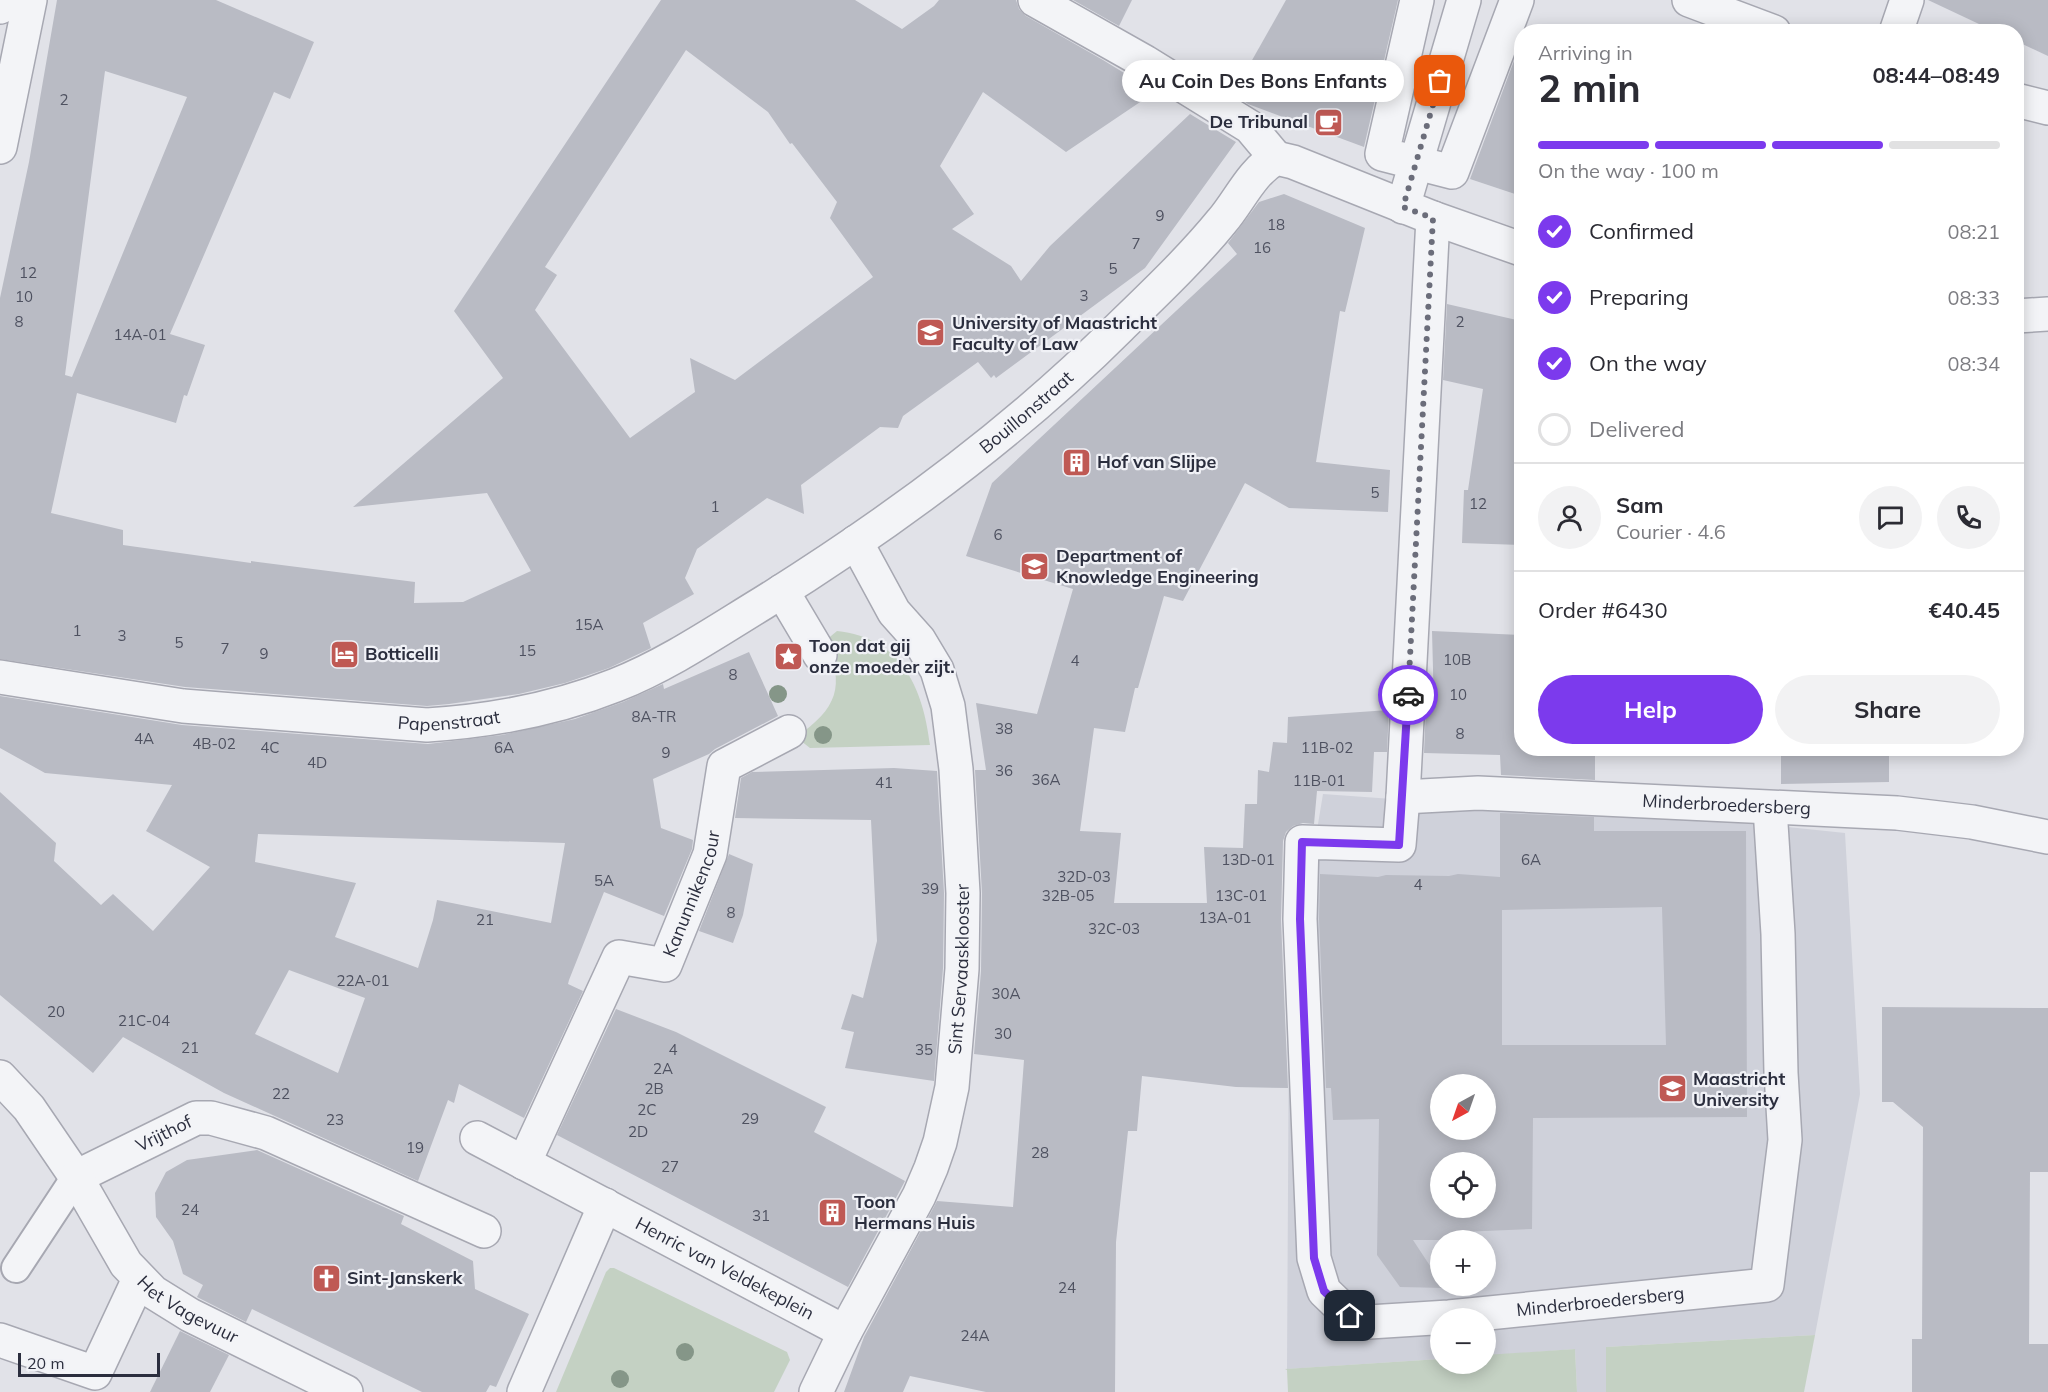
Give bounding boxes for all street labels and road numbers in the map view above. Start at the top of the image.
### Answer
street label: Bouillonstraat [974,366,1078,458]
street label: Papenstraat [397,705,502,736]
street label: Minderbroedersberg [1642,789,1811,820]
street label: Kanunnikencour [657,828,725,960]
street label: Sint Servaasklooster [943,883,974,1055]
street label: Vrijthof [132,1109,197,1157]
street label: Henric van Veldekeplein [632,1212,818,1325]
street label: Het Vagevuur [132,1270,243,1348]
street label: Minderbroedersberg [1515,1281,1685,1321]

